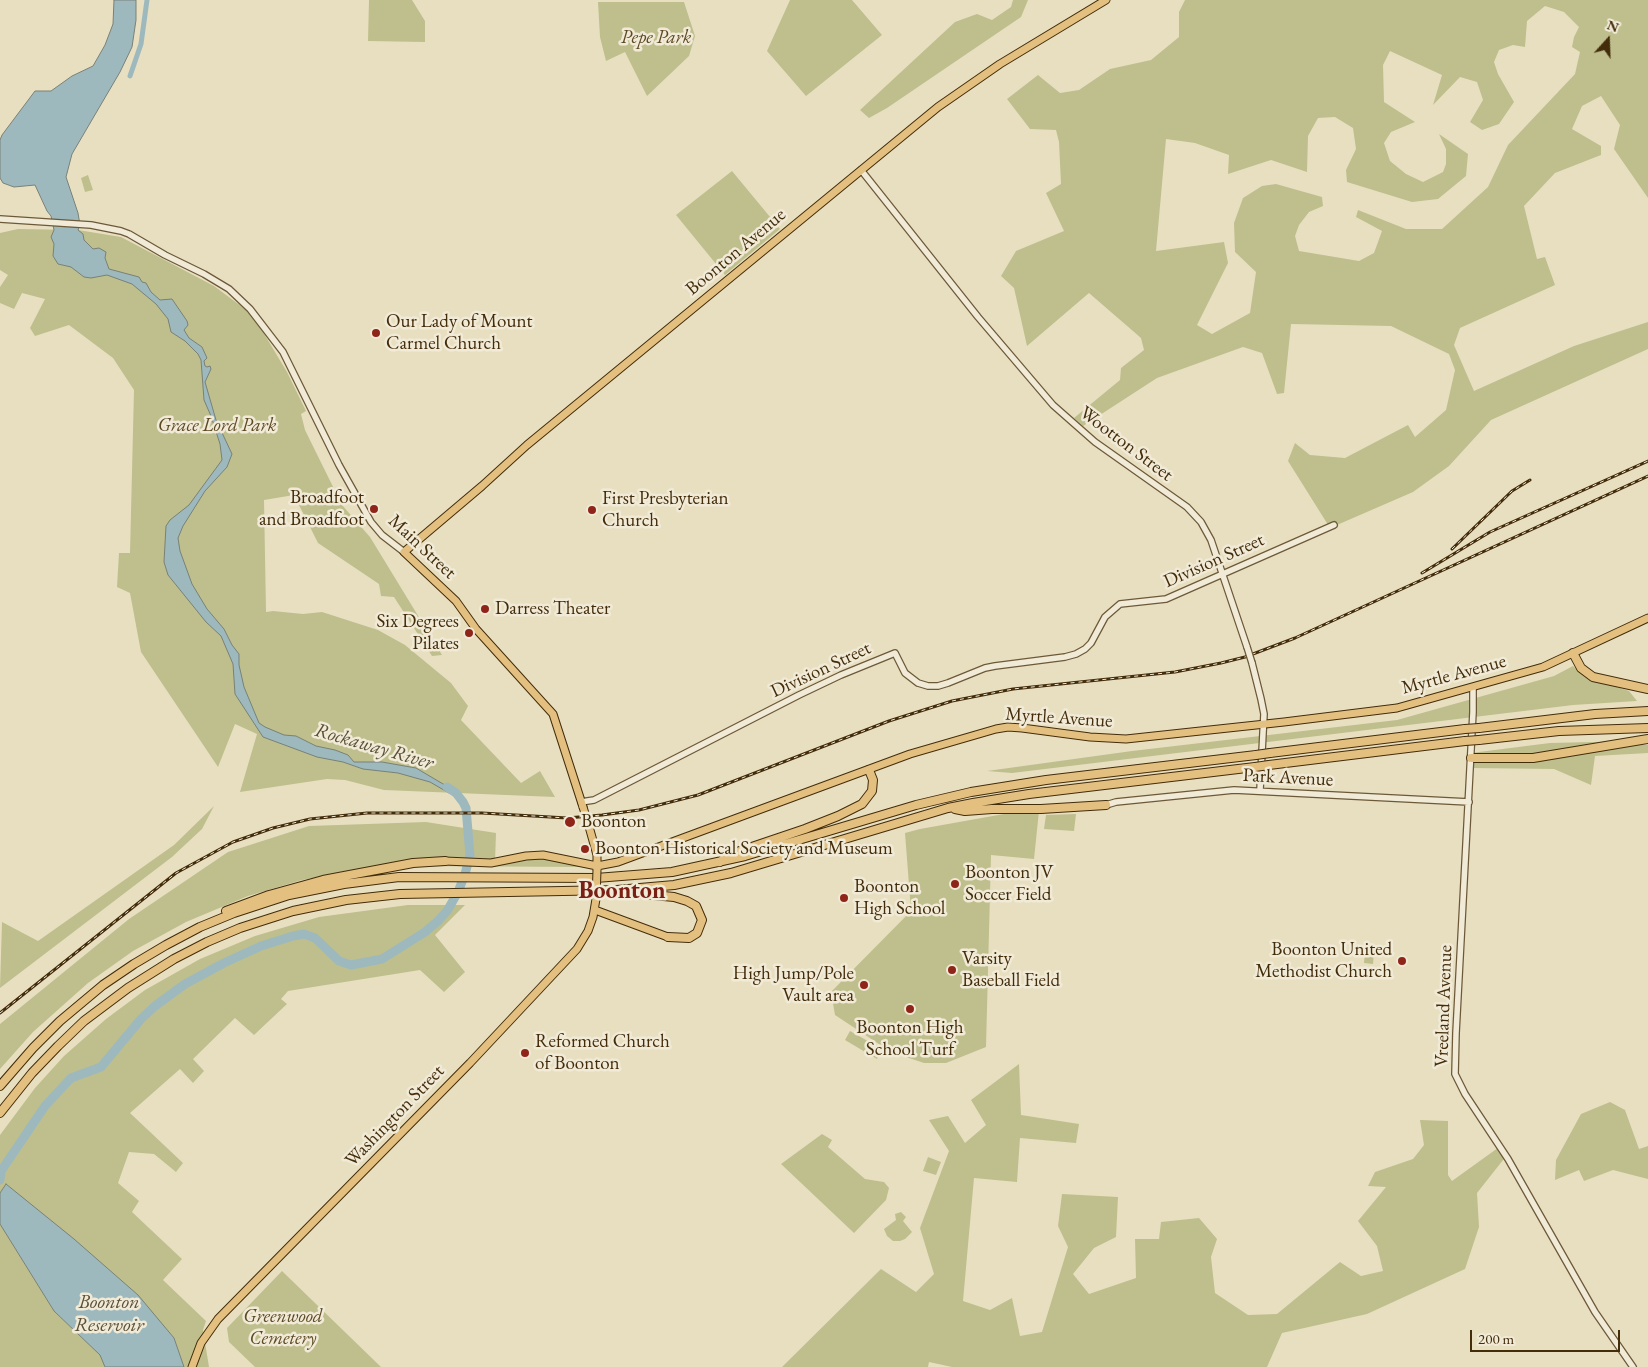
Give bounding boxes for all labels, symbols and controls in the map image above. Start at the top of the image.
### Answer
north arrow [1583,15,1633,65]
text: N [1605,16,1622,36]
park label: Pepe Park [621,27,691,49]
street label: Boonton Avenue [681,204,791,300]
place label: Our Lady of Mount Carmel Church [386,311,532,355]
marker: Our Lady of Mount Carmel Church [370,327,382,339]
street label: Wootton Street [1075,401,1177,487]
park label: Grace Lord Park [158,415,276,437]
place label: Broadfoot and Broadfoot [259,487,364,531]
place label: First Presbyterian Church [602,488,729,532]
marker: Broadfoot and Broadfoot [368,503,380,515]
marker: First Presbyterian Church [586,504,598,516]
street label: Main Street [383,510,461,584]
street label: Division Street [1160,529,1268,593]
place label: Darress Theater [495,598,610,620]
marker: Darress Theater [479,603,491,615]
place label: Six Degrees Pilates [376,611,459,655]
marker: Six Degrees Pilates [463,627,475,639]
street label: Division Street [767,637,875,703]
street label: Myrtle Avenue [1399,650,1509,700]
street label: Myrtle Avenue [1005,703,1113,733]
water label: Rockaway River [312,719,436,775]
street label: Park Avenue [1242,764,1334,792]
place label: Boonton [581,811,646,833]
marker: Boonton [563,815,577,829]
place label: Boonton Historical Society and Museum [595,838,893,860]
marker: Boonton Historical Society and Museum [579,843,591,855]
place label: Boonton JV Soccer Field [965,862,1053,906]
place label: Boonton High School [854,876,945,920]
district label: Boonton [578,877,666,905]
marker: Boonton JV Soccer Field [949,878,961,890]
marker: Boonton High School [838,892,850,904]
place label: Boonton United Methodist Church [1255,939,1392,983]
street label: Vreeland Avenue [1430,945,1458,1067]
place label: Varsity Baseball Field [962,948,1060,992]
marker: Boonton United Methodist Church [1396,955,1408,967]
place label: High Jump/Pole Vault area [733,963,854,1007]
marker: Varsity Baseball Field [946,964,958,976]
marker: High Jump/Pole Vault area [858,979,870,991]
marker: Boonton High School Turf [904,1003,916,1015]
place label: Boonton High School Turf [856,1017,964,1061]
place label: Reformed Church of Boonton [535,1031,670,1075]
marker: Reformed Church of Boonton [519,1047,531,1059]
street label: Washington Street [341,1060,449,1172]
water label: Boonton Reservoir [74,1291,144,1338]
park label: Greenwood Cemetery [243,1306,323,1350]
scale bar [1473,1320,1623,1352]
text: 200 m [1478,1329,1514,1348]

